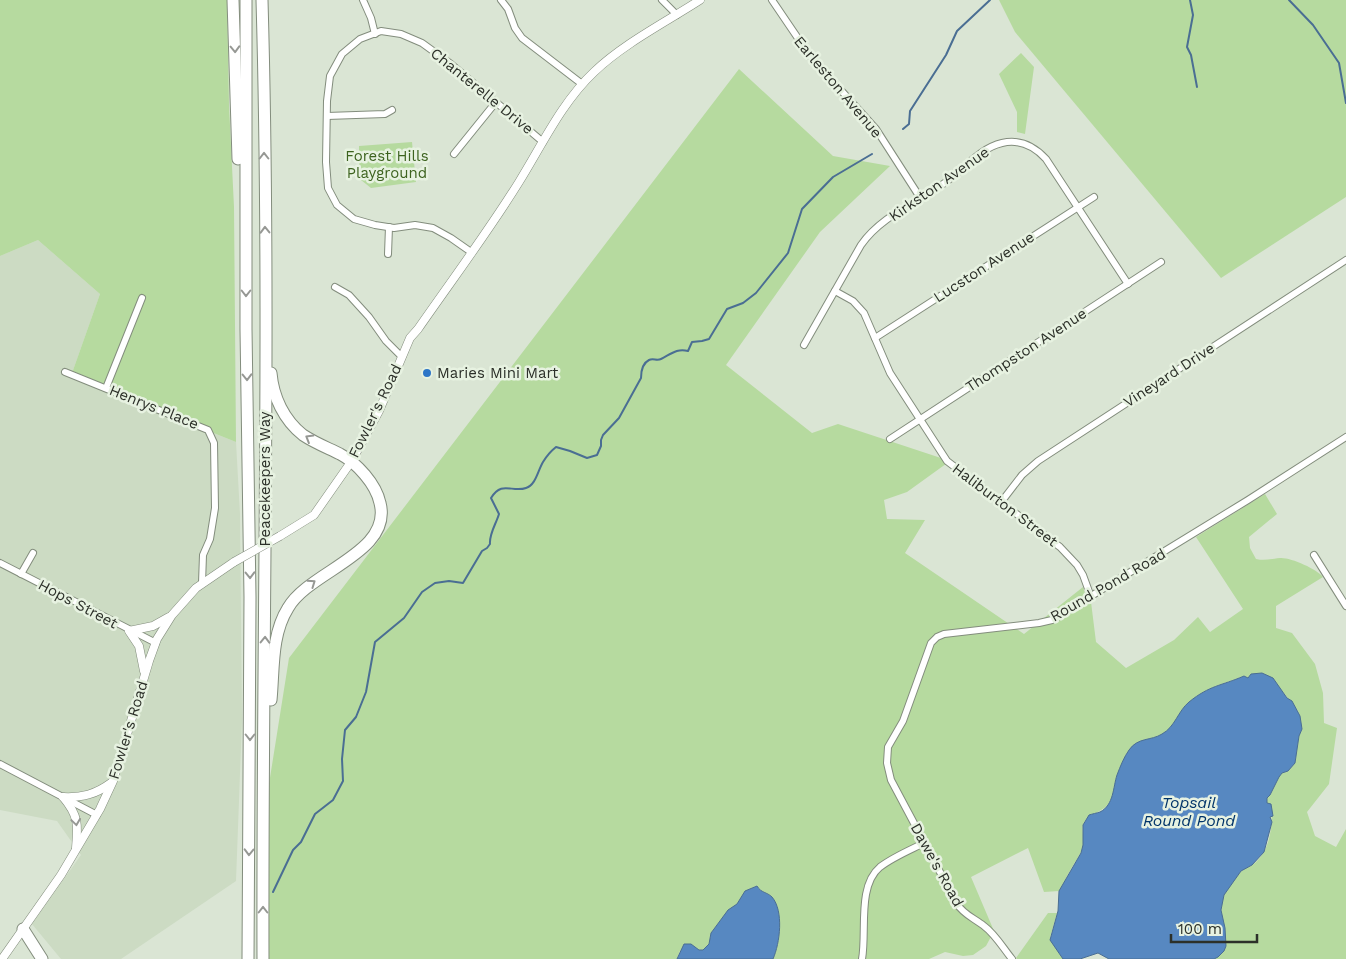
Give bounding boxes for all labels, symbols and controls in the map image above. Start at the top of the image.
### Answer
street label: Earleston Avenue [790,32,886,142]
street label: Chanterelle Drive [427,44,537,138]
one-way arrow [229,45,240,53]
street label: Kirkston Avenue [885,143,993,225]
park label: Forest Hills Playground [345,147,429,182]
one-way arrow [259,151,269,159]
one-way arrow [260,226,270,234]
street label: Lucston Avenue [930,228,1038,306]
one-way arrow [241,290,251,297]
street label: Thompston Avenue [962,304,1090,396]
street label: Vineyard Drive [1120,339,1218,411]
street label: Fowler's Road [345,361,405,461]
place label: Maries Mini Mart [437,364,559,382]
marker: Maries Mini Mart [421,367,433,379]
one-way arrow [242,374,252,382]
street label: Henrys Place [107,381,201,433]
street label: Peacekeepers Way [256,411,274,546]
one-way arrow [305,435,314,445]
street label: Haliburton Street [949,460,1062,551]
street label: Round Pond Road [1047,545,1169,625]
one-way arrow [245,572,255,579]
street label: Hops Street [35,576,121,633]
one-way arrow [306,580,316,589]
one-way arrow [260,635,270,643]
street label: Fowler's Road [104,679,152,781]
one-way arrow [245,734,255,742]
water label: Topsail Round Pond [1143,793,1236,830]
one-way arrow [70,819,81,827]
street label: Dawe's Road [907,820,967,910]
one-way arrow [244,848,254,856]
one-way arrow [258,906,268,914]
scale bar [1171,912,1257,944]
text: 100 m [1178,920,1222,938]

